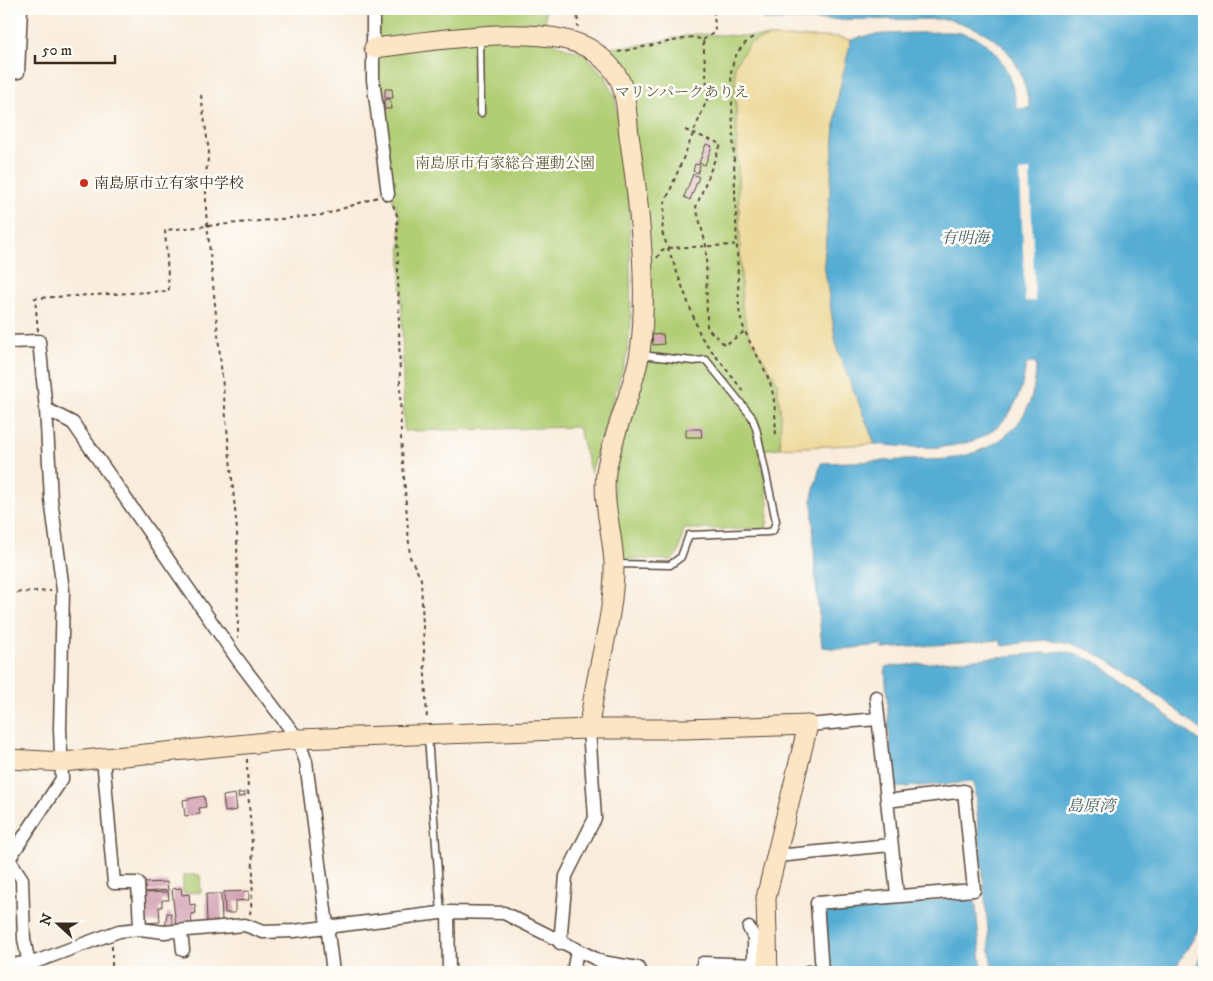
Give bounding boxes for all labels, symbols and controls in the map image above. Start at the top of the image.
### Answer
scale bar [35,32,115,64]
text: 50 m [42,41,72,60]
park label: マリンパークありえ [615,83,749,102]
park label: 南島原市有家総合運動公園 [415,154,595,173]
place label: 南島原市立有家中学校 [94,174,244,193]
marker: 南島原市立有家中学校 [78,177,90,189]
water label: 有明海 [941,228,992,248]
water label: 島原湾 [1067,796,1118,816]
north arrow [32,898,82,948]
text: N [36,911,57,928]

